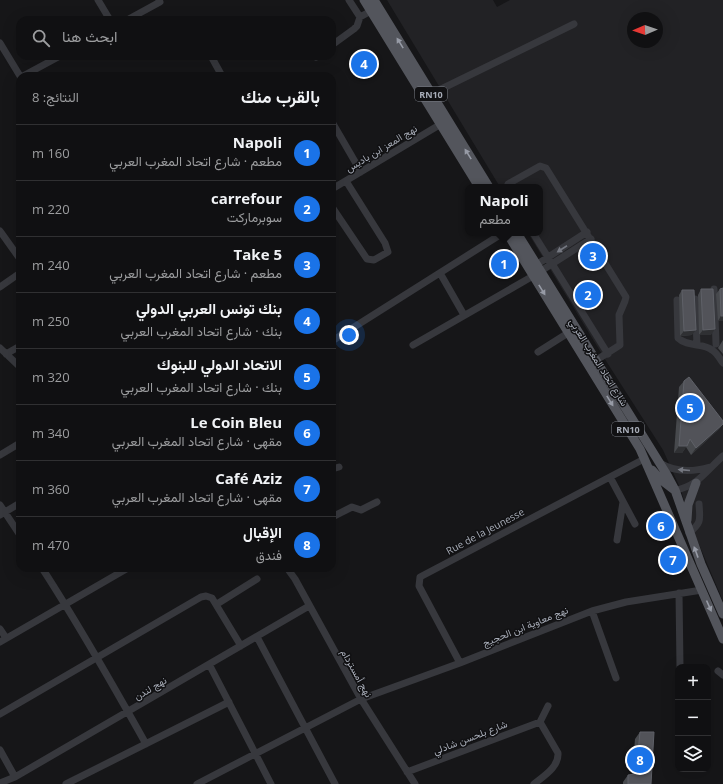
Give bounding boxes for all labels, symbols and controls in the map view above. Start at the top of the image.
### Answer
north arrow [627,12,663,48]
search box [16,16,336,60]
text: ابحث هنا [62,26,117,46]
icon: search [30,27,52,49]
one-way arrow [396,38,404,48]
pin: 4 [351,49,377,79]
text: بالقرب منك [241,85,320,108]
road number: RN10 [415,87,447,101]
text: النتائج: 8 [32,88,79,106]
street label: نهج المعز ابن باديس [343,121,420,175]
text: Napoli [233,132,282,152]
text: 160 m [32,144,70,162]
text: 1 [303,144,311,162]
one-way arrow [464,149,472,159]
text: مطعم · شارع اتحاد المغرب العربي [109,152,282,170]
popup [465,184,543,236]
text: carrefour [211,188,282,208]
text: Napoli [479,190,529,210]
text: 220 m [32,200,70,218]
text: 2 [303,200,311,218]
text: سوبرماركت [227,208,282,226]
text: مطعم [479,210,511,228]
pin: 3 [580,241,606,271]
text: Take 5 [234,244,282,264]
one-way arrow [557,245,567,253]
pin: 1 [491,249,517,279]
text: 240 m [32,256,70,274]
text: 3 [303,256,311,274]
text: مطعم · شارع اتحاد المغرب العربي [109,264,282,282]
pin: 2 [575,280,601,310]
one-way arrow [538,284,545,296]
text: بنك تونس العربي الدولي [136,298,282,318]
text: 250 m [32,312,70,330]
text: 4 [303,312,311,330]
street label: شارع اتحاد المغرب العربي [565,316,632,410]
text: بنك · شارع اتحاد المغرب العربي [121,322,282,340]
your location [339,325,359,345]
text: الاتحاد الدولي للبنوك [157,354,282,374]
text: 320 m [32,368,70,386]
text: 5 [303,368,311,386]
text: بنك · شارع اتحاد المغرب العربي [121,378,282,396]
pin: 5 [677,393,703,423]
one-way arrow [607,395,614,407]
text: Le Coin Bleu [190,412,282,432]
road number: RN10 [612,422,644,436]
text: 340 m [32,424,70,442]
text: 6 [303,424,311,442]
text: مقهى · شارع اتحاد المغرب العربي [112,432,282,450]
one-way arrow [678,467,690,474]
text: Café Aziz [215,468,282,488]
text: 360 m [32,480,70,498]
text: 7 [303,480,311,498]
text: مقهى · شارع اتحاد المغرب العربي [112,488,282,506]
street label: Rue de la Jeunesse [443,504,527,558]
pin: 6 [648,511,674,541]
text: الإقبال [243,522,282,542]
text: 470 m [32,536,70,554]
text: 8 [303,536,311,554]
pin: 7 [660,545,686,575]
text: فندق [256,546,282,564]
one-way arrow [693,546,699,558]
one-way arrow [706,600,712,612]
street label: نهج معاوية ابن الحجيج [480,602,570,650]
street label: نهج أمستردام [338,646,376,700]
map controls [675,664,711,772]
button: + [675,664,711,700]
street label: نهج لندن [131,673,169,703]
button: − [675,700,711,736]
street label: شارع بلحسن شادلي [431,716,510,759]
button: layers [675,736,711,772]
pin: 8 [627,745,653,775]

